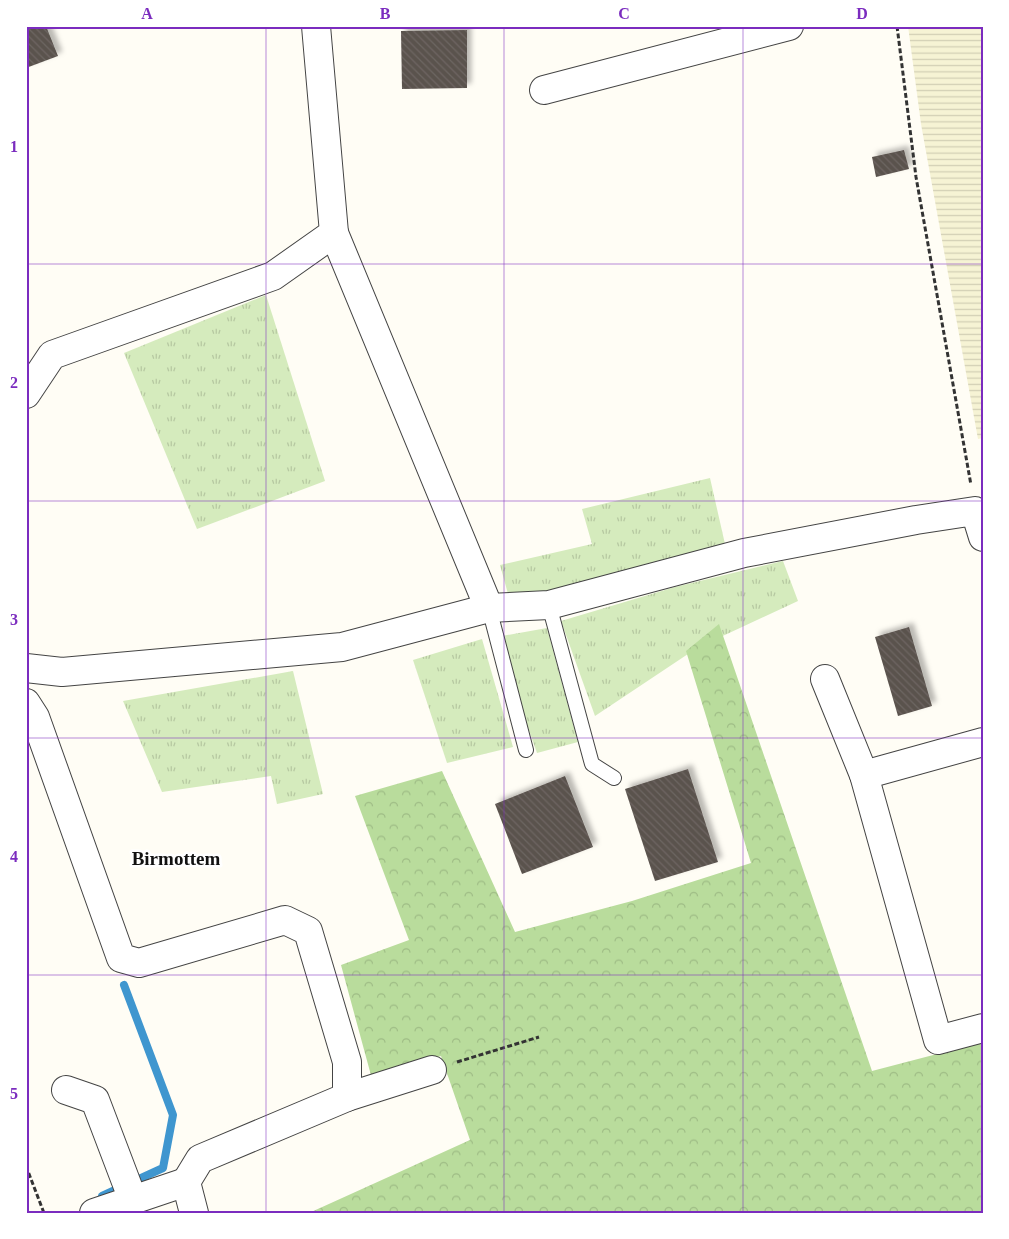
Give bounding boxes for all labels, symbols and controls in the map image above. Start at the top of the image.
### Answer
text: A [141,5,153,22]
text: B [380,5,391,22]
text: C [618,5,630,22]
text: D [856,5,868,22]
text: 1 [10,138,18,155]
text: 2 [10,374,18,391]
text: 3 [10,611,18,628]
text: 4 [10,848,18,865]
district label: Birmottem [132,848,220,869]
text: 5 [10,1085,18,1102]

